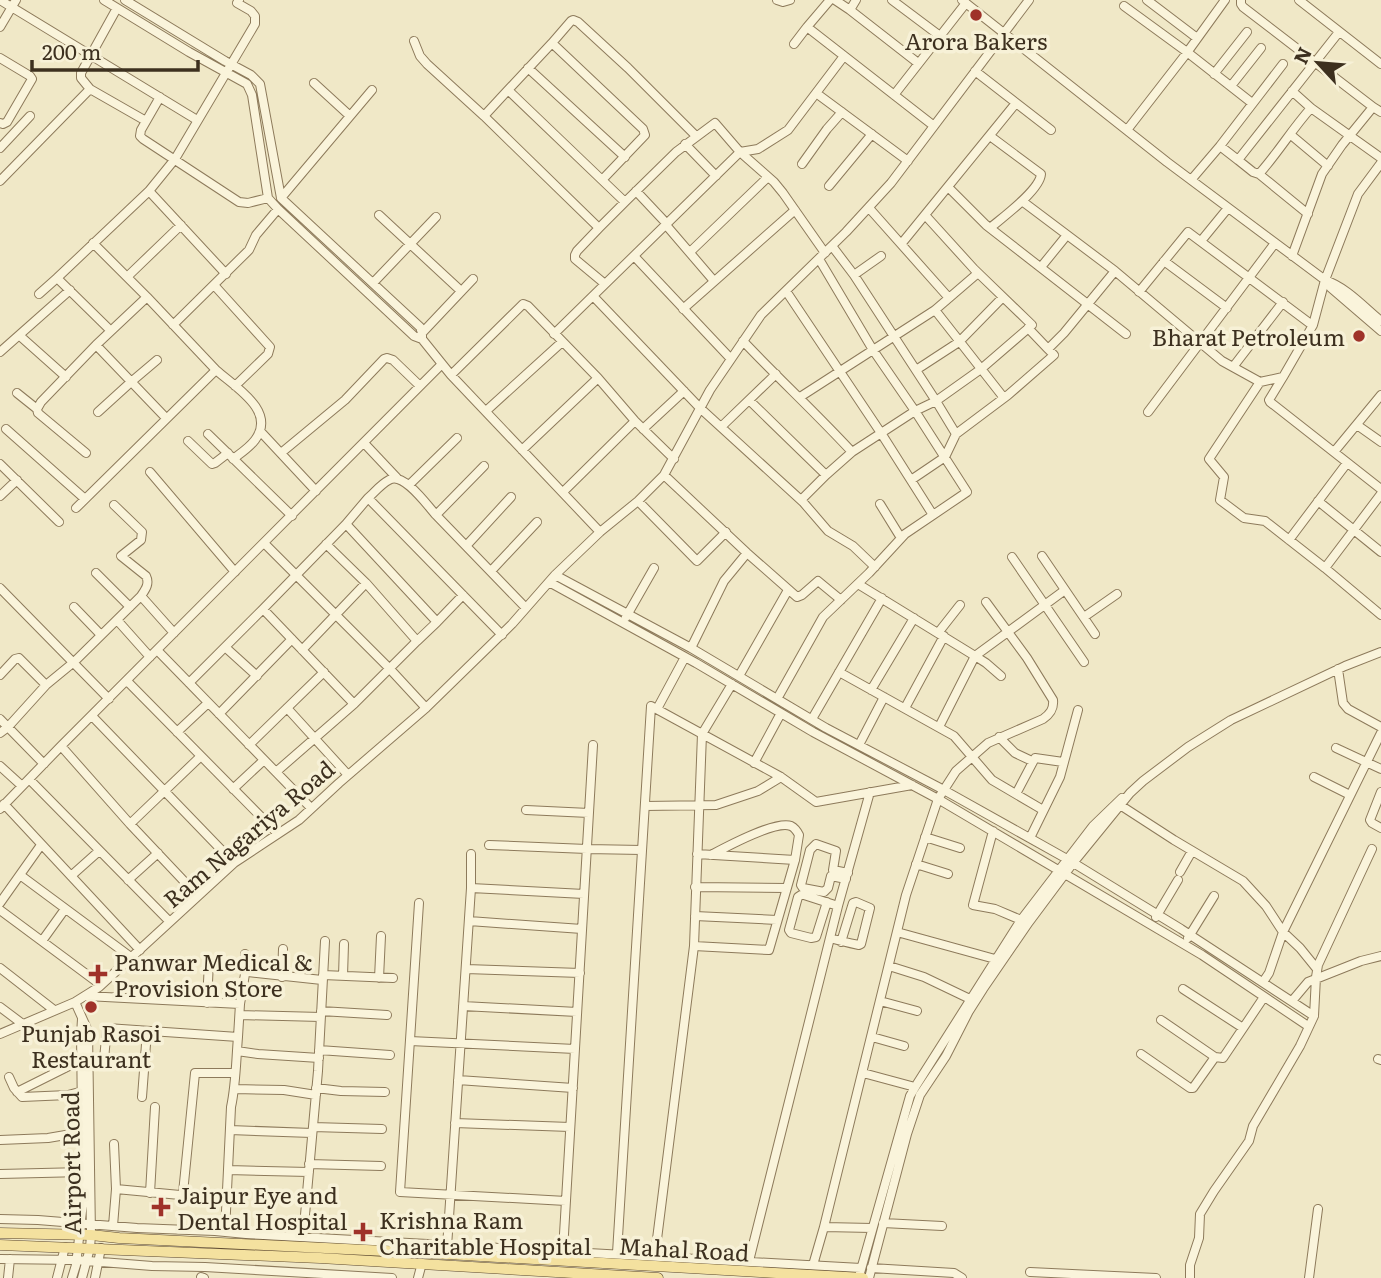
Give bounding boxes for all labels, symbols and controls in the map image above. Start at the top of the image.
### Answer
marker: Arora Bakers [968,7,984,23]
place label: Arora Bakers [905,23,1047,57]
scale bar [32,28,198,72]
north arrow [1283,28,1353,98]
text: 200 m [42,35,102,66]
text: N [1286,42,1318,68]
place label: Bharat Petroleum [1152,319,1345,353]
marker: Bharat Petroleum [1351,328,1367,344]
street label: Ram Nagariya Road [155,751,341,915]
place label: Panwar Medical & Provision Store [114,944,313,1004]
marker: Panwar Medical & Provision Store [88,964,108,984]
marker: Punjab Rasoi Restaurant [83,999,99,1015]
place label: Punjab Rasoi Restaurant [21,1015,162,1075]
street label: Airport Road [52,1091,88,1235]
place label: Jaipur Eye and Dental Hospital [177,1177,348,1237]
marker: Jaipur Eye and Dental Hospital [151,1197,171,1217]
place label: Krishna Ram Charitable Hospital [379,1202,592,1262]
marker: Krishna Ram Charitable Hospital [353,1222,373,1242]
street label: Mahal Road [618,1228,750,1268]

